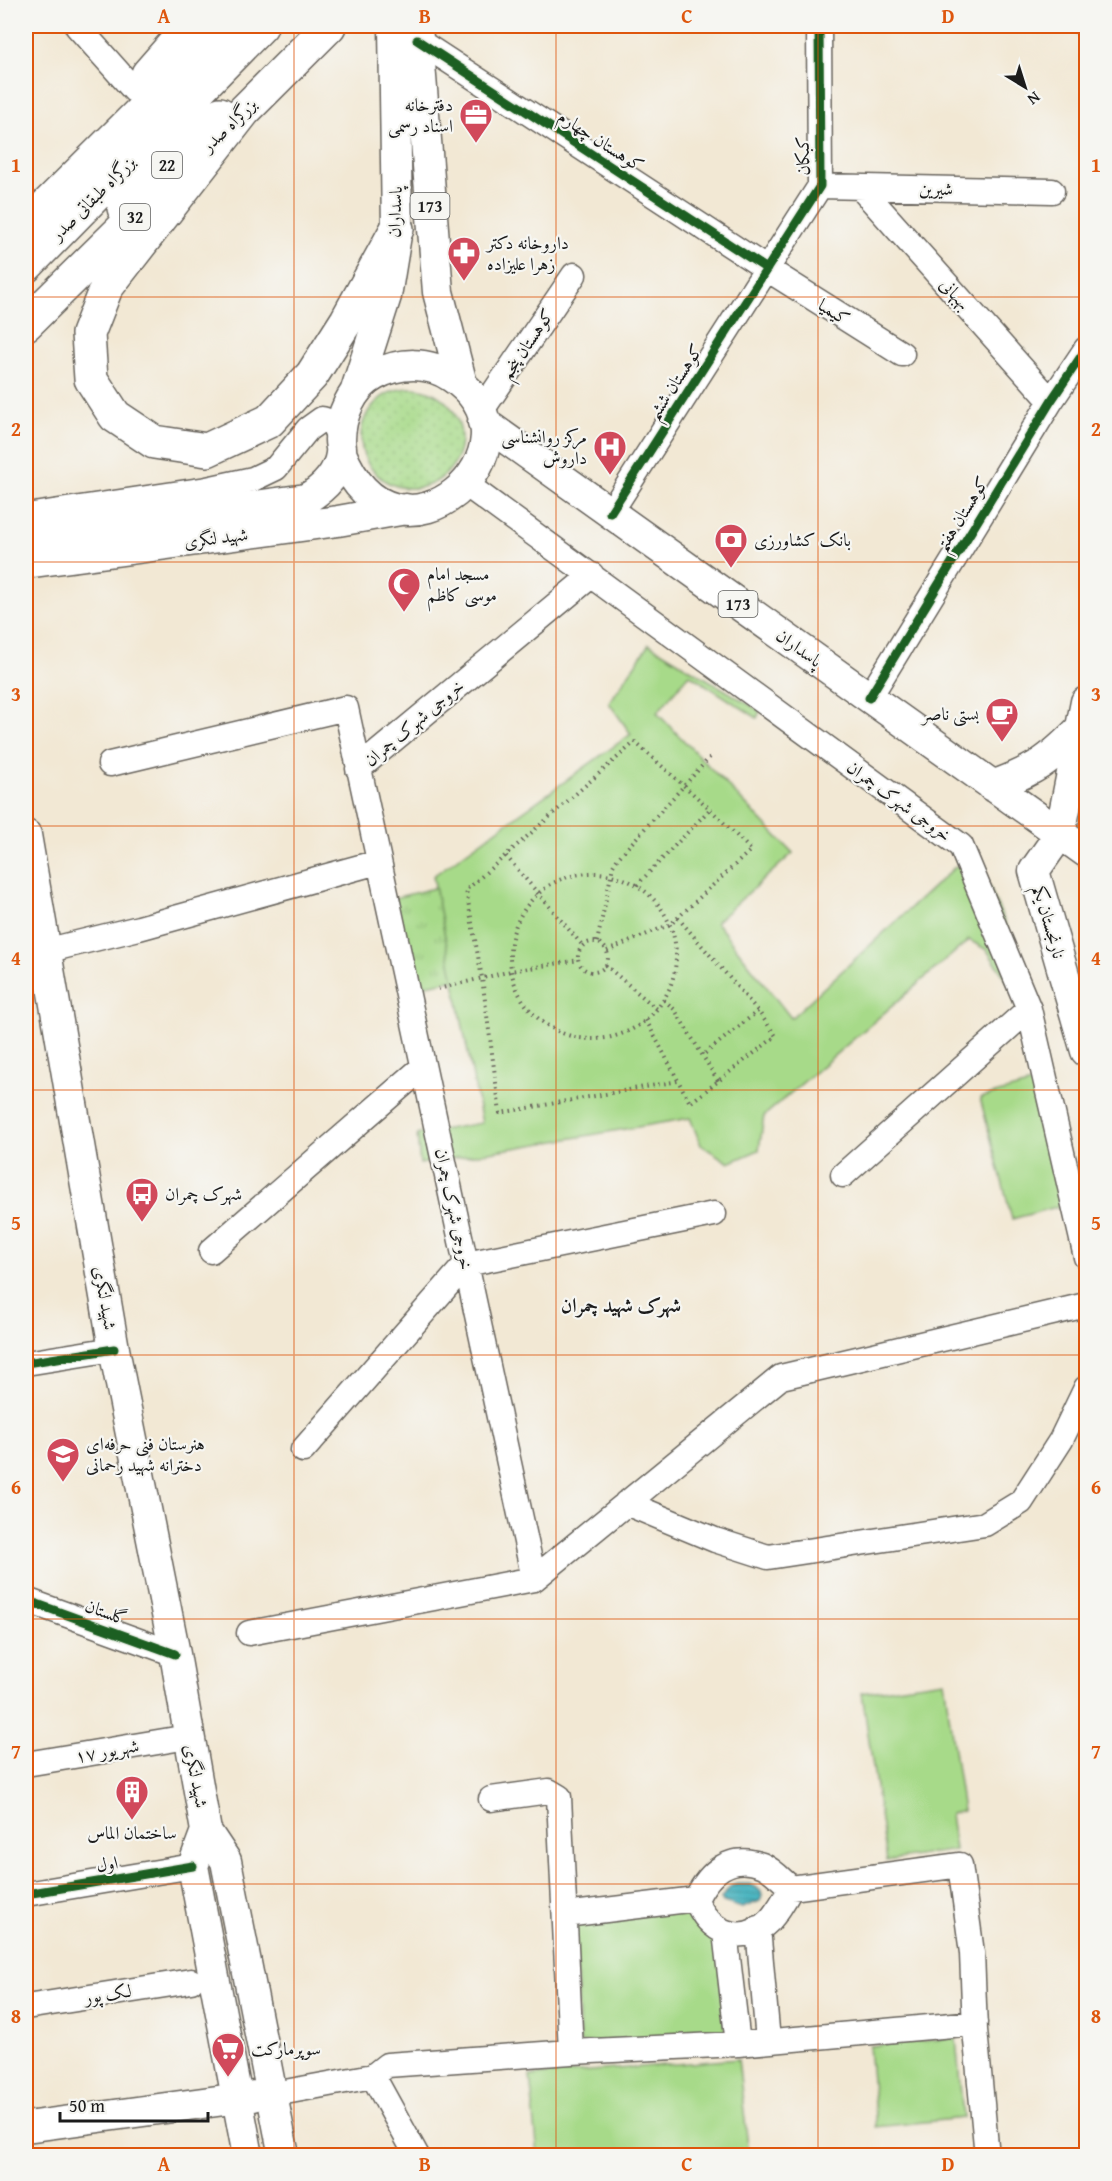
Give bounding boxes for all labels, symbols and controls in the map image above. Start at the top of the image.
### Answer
text: A [158,1,171,30]
text: B [419,1,431,30]
text: C [681,1,693,30]
text: D [941,1,955,30]
north arrow [995,57,1055,117]
text: N [1022,86,1046,112]
street label: بزرگراه صدر [193,91,263,159]
place label: دفترخانه اسناد رسمی [388,91,453,139]
office icon: دفترخانه اسناد رسمی [458,97,494,144]
street label: کوهستان چهارم [551,103,649,181]
street label: کبکان [789,136,816,176]
street label: بزرگراه طبقاتی صدر [42,149,141,248]
text: 1 [11,150,21,179]
text: 1 [1091,150,1101,179]
road number: 22 [152,152,182,178]
street label: شیرین [919,175,953,202]
street label: پاسداران [380,184,409,238]
road number: 173 [410,193,450,219]
road number: 32 [120,204,150,230]
place label: داروخانه دکتر زهرا علیزاده [485,229,569,277]
pharmacy icon: داروخانه دکتر زهرا علیزاده [446,235,482,282]
street label: بهبهانی [934,272,977,316]
street label: کیمیا [813,291,855,332]
street label: کوهستان پنجم [493,303,564,387]
street label: کوهستان ششم [640,338,714,428]
text: 2 [11,414,21,443]
text: 2 [1091,414,1101,443]
place label: مرکز روانشناسی داروش [501,423,587,471]
hospital icon: مرکز روانشناسی داروش [592,429,628,476]
street label: کوهستان هفتم [928,471,1000,559]
street label: شهید لنگری [182,520,250,555]
bank icon: بانک کشاورزی [713,522,749,569]
place label: بانک کشاورزی [754,526,851,553]
place label: مسجد امام موسی کاظم [427,560,497,612]
mosque icon: مسجد امام موسی کاظم [386,566,422,613]
road number: 173 [718,591,758,617]
street label: پاسداران [771,622,829,675]
street label: خروجی شهرک چمران [358,672,470,773]
text: 3 [11,679,21,708]
text: 3 [1091,679,1101,708]
cafe icon: بستی ناصر [984,696,1020,743]
place label: بستی ناصر [920,700,979,727]
street label: خروجی شهرک چمران [841,753,957,848]
street label: نارنجستان یکم [1022,882,1073,963]
text: 4 [11,943,21,972]
text: 4 [1091,943,1101,972]
street label: خروجی شهرک چمران [428,1146,481,1272]
bus stop icon: شهرک چمران [124,1176,160,1223]
place label: شهرک چمران [165,1180,242,1207]
text: 5 [11,1208,21,1237]
text: 5 [1091,1208,1101,1237]
street label: شهید لنگری [87,1264,124,1332]
district label: شهرک شهید چمران [561,1290,681,1319]
place label: هنرستان فنی حرفه‌ای دخترانه شهید رحمانی [86,1430,205,1478]
school or university icon: هنرستان فنی حرفه‌ای دخترانه شهید رحمانی [45,1436,81,1483]
text: 6 [11,1472,21,1501]
text: 6 [1091,1472,1101,1501]
street label: گلستان [81,1591,131,1632]
street label: ۱۷ شهریور [73,1732,141,1769]
text: 7 [11,1736,21,1765]
text: 7 [1091,1736,1101,1765]
street label: شهید لنگری [177,1742,216,1810]
building icon: ساختمان الماس [114,1774,150,1821]
place label: ساختمان الماس [87,1819,177,1846]
street label: اول [94,1848,120,1879]
street label: لک پور [80,1976,134,2011]
text: 8 [11,2001,21,2030]
text: 8 [1091,2001,1101,2030]
supermarket icon: سوپرمارکت [210,2031,246,2078]
place label: سوپرمارکت [251,2035,321,2062]
scale bar [60,2085,208,2123]
text: 50 m [69,2092,105,2119]
text: A [158,2149,171,2178]
text: B [419,2149,431,2178]
text: C [681,2149,693,2178]
text: D [941,2149,955,2178]

